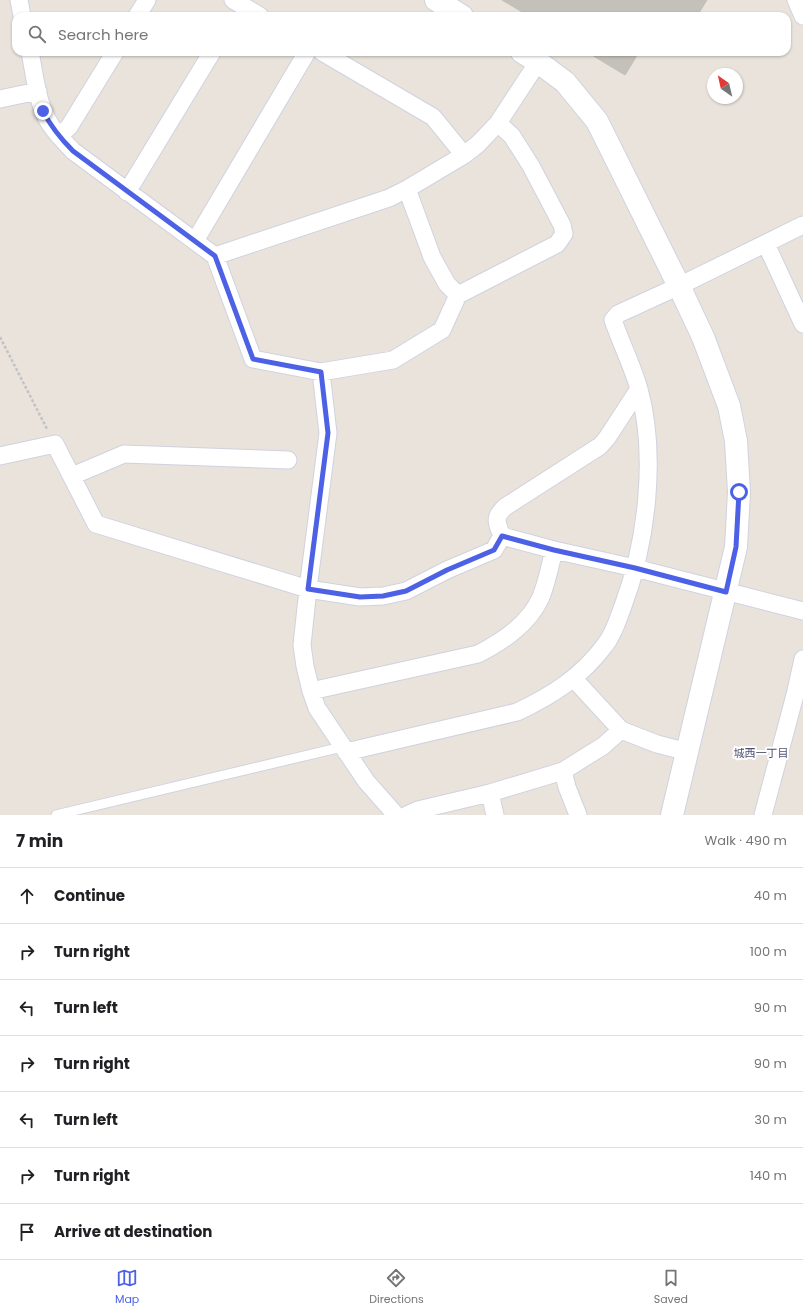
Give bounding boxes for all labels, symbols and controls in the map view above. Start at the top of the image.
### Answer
search box [12,12,791,56]
icon: search [26,23,48,45]
text: Search here [58,24,148,45]
north arrow [707,68,743,104]
route end [34,102,52,120]
route start [730,483,748,501]
district label: 城西一丁目 [734,745,789,761]
text: 7 min [16,829,63,853]
text: Walk · 490 m [705,831,787,850]
icon: ahead [16,885,38,907]
text: Continue [54,885,125,906]
text: 40 m [754,886,787,905]
icon: right [16,941,38,963]
text: Turn right [54,941,130,962]
text: 100 m [750,942,787,961]
icon: left [16,997,38,1019]
text: Turn left [54,997,118,1018]
text: 90 m [754,998,787,1017]
icon: right [16,1053,38,1075]
text: Turn right [54,1053,130,1074]
text: 90 m [754,1054,787,1073]
icon: left [16,1109,38,1131]
text: Turn left [54,1109,118,1130]
text: 30 m [754,1110,787,1129]
icon: right [16,1165,38,1187]
text: Turn right [54,1165,130,1186]
text: 140 m [750,1166,787,1185]
icon: arrive [16,1221,38,1243]
text: Arrive at destination [54,1221,212,1242]
tab: Map [115,1267,139,1308]
tab: Directions [369,1267,424,1308]
tab: Saved [654,1267,688,1308]

